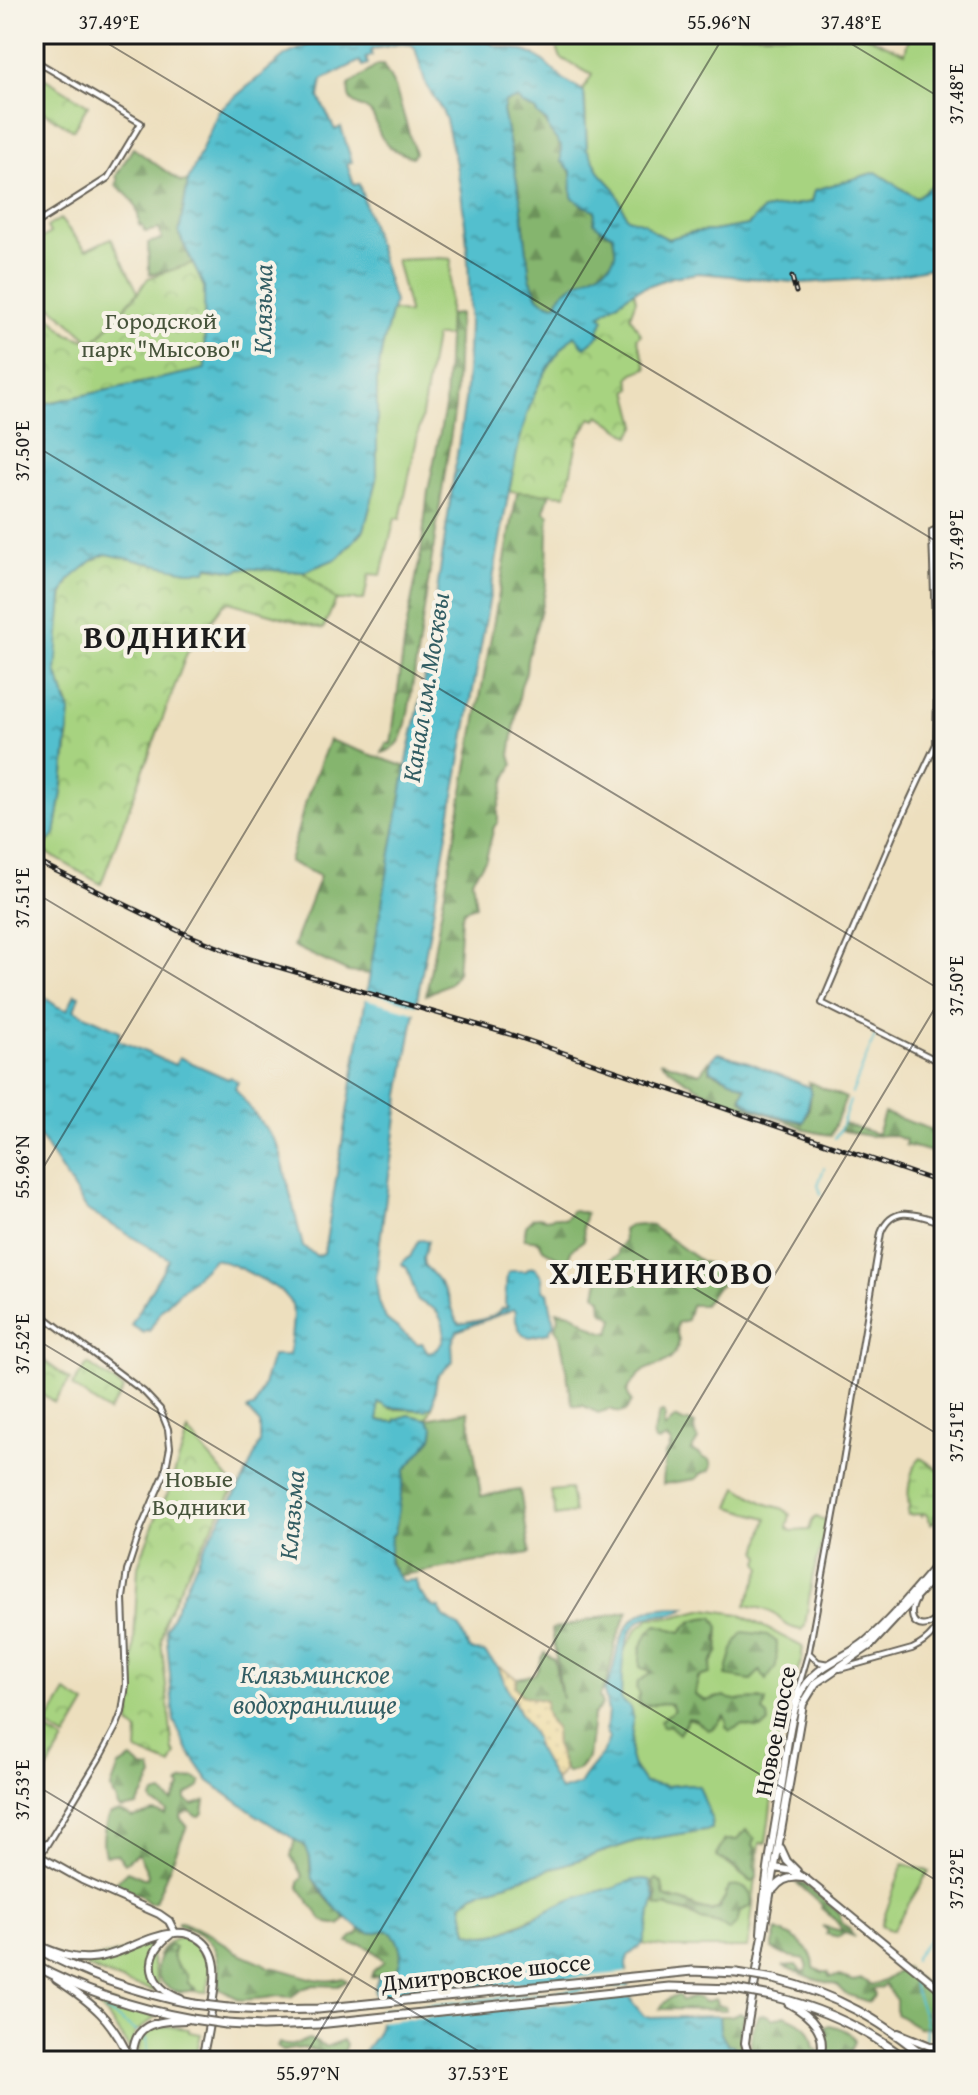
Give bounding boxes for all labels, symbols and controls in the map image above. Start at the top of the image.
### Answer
text: 37.49°E [79,7,139,36]
text: 55.96°N [687,7,751,36]
text: 37.48°E [821,7,881,36]
text: 37.48°E [941,64,970,124]
water label: Клязьма [242,264,282,354]
park label: Городской парк "Мысово" [81,303,241,366]
text: 37.50°E [7,421,36,481]
text: 37.49°E [941,510,970,570]
water label: Канал им. Москвы [391,589,459,785]
district label: ВОДНИКИ [84,613,248,660]
text: 37.51°E [7,868,36,928]
text: 37.50°E [941,956,970,1016]
text: 55.96°N [7,1135,36,1199]
district label: ХЛЕБНИКОВО [550,1249,774,1296]
text: 37.52°E [7,1314,36,1374]
text: 37.51°E [941,1402,970,1462]
park label: Новые Водники [152,1461,246,1524]
water label: Клязьма [268,1469,314,1561]
water label: Клязьминское водохранилище [233,1654,397,1723]
street label: Новое шоссе [745,1663,805,1799]
text: 37.53°E [7,1760,36,1820]
text: 37.52°E [941,1849,970,1909]
street label: Дмитровское шоссе [379,1944,592,2000]
text: 55.97°N [276,2058,340,2087]
text: 37.53°E [448,2058,508,2087]

